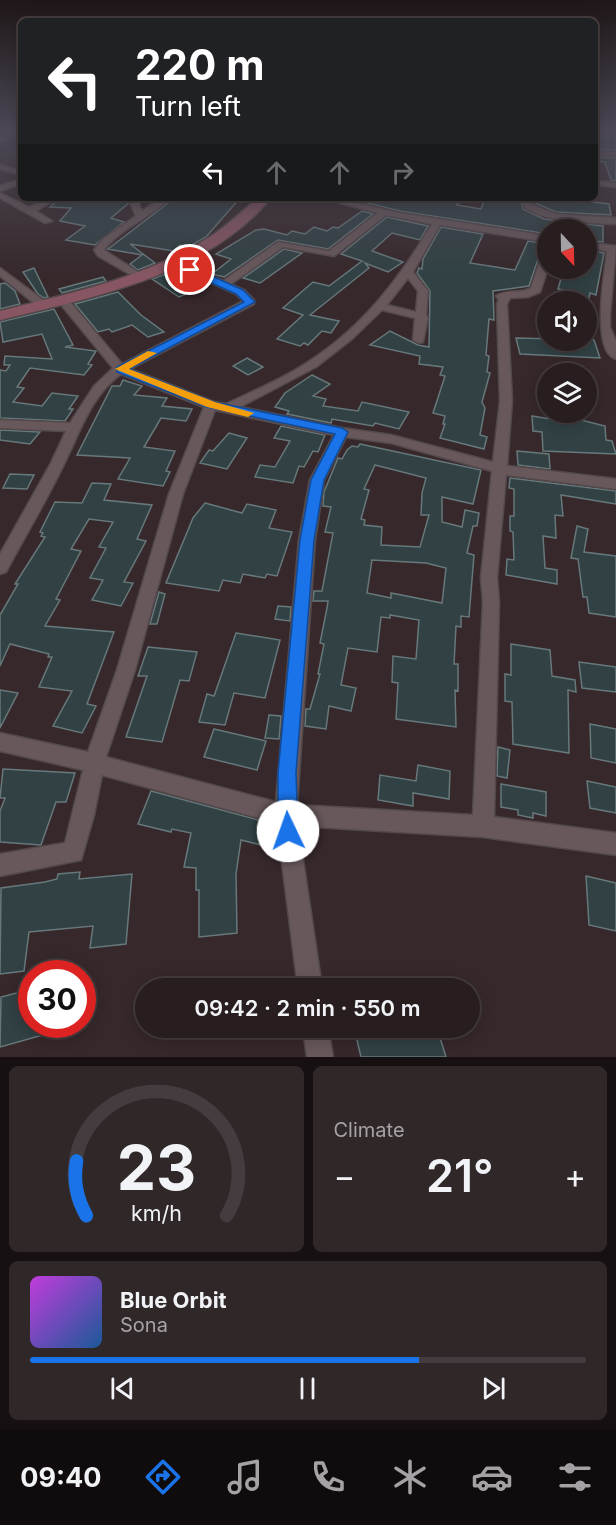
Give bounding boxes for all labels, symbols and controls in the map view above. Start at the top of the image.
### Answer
text: 220 m [135,39,265,90]
icon: left [36,42,114,120]
text: Turn left [135,90,241,123]
icon: left [197,156,230,189]
icon: ahead [260,156,293,189]
icon: ahead [323,156,356,189]
icon: right [386,156,419,189]
north arrow [537,219,597,279]
map controls [537,219,597,423]
pin [164,244,215,295]
icon: arrive [173,253,206,286]
button: sound [537,291,597,351]
button: layers [537,363,597,423]
position arrow [256,799,320,863]
speed limit sign: 30 [18,960,96,1038]
text: 09:42 · 2 min · 550 m [195,995,420,1021]
text: Climate [334,1118,405,1142]
text: 23 [116,1130,196,1205]
text: 21° [426,1148,494,1203]
text: − [334,1156,355,1196]
text: + [564,1156,586,1196]
text: km/h [131,1200,182,1226]
text: Blue Orbit [120,1287,227,1313]
text: Sona [120,1313,168,1337]
icon: previous [106,1372,139,1405]
icon: pause [291,1372,324,1405]
icon: next [477,1372,510,1405]
icon: directions [142,1456,184,1498]
icon: music [224,1456,266,1498]
icon: phone [307,1456,349,1498]
icon: climate [389,1456,431,1498]
icon: car [471,1456,513,1498]
icon: filters [554,1456,596,1498]
text: 09:40 [20,1461,101,1494]

